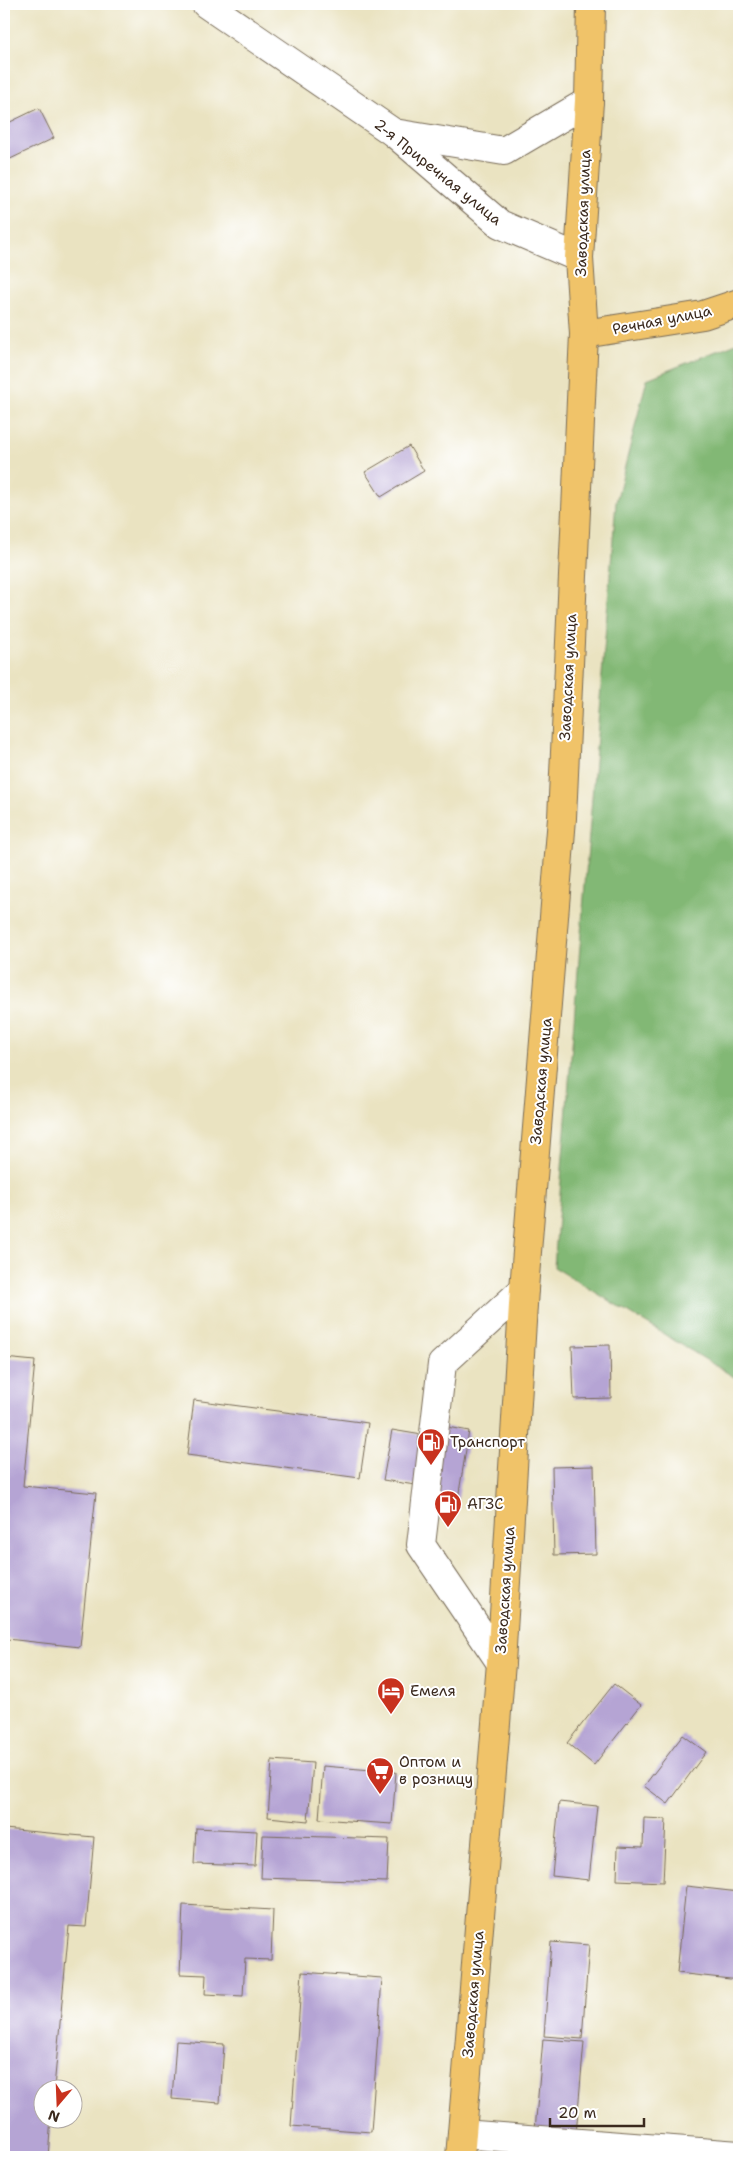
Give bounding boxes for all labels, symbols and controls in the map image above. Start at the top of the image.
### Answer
street label: 2-я Приречная улица [370,114,506,230]
street label: Заводская улица [571,148,595,277]
street label: Речная улица [611,300,714,339]
street label: Заводская улица [555,612,581,741]
street label: Заводская улица [526,1016,557,1145]
fuel station icon: Транспорт [416,1427,446,1466]
place label: Транспорт [450,1432,525,1452]
fuel station icon: АГЗС [433,1489,463,1528]
place label: АГЗС [467,1494,504,1514]
street label: Заводская улица [491,1525,519,1654]
hotel icon: Емеля [376,1676,406,1715]
place label: Емеля [410,1681,456,1701]
place label: Оптом и в розницу [399,1752,473,1789]
supermarket icon: Оптом и в розницу [365,1756,395,1795]
street label: Заводская улица [458,1929,489,2058]
north arrow [32,2078,82,2128]
scale bar [550,2096,644,2128]
text: 20 m [558,2103,597,2123]
text: N [46,2106,62,2127]

